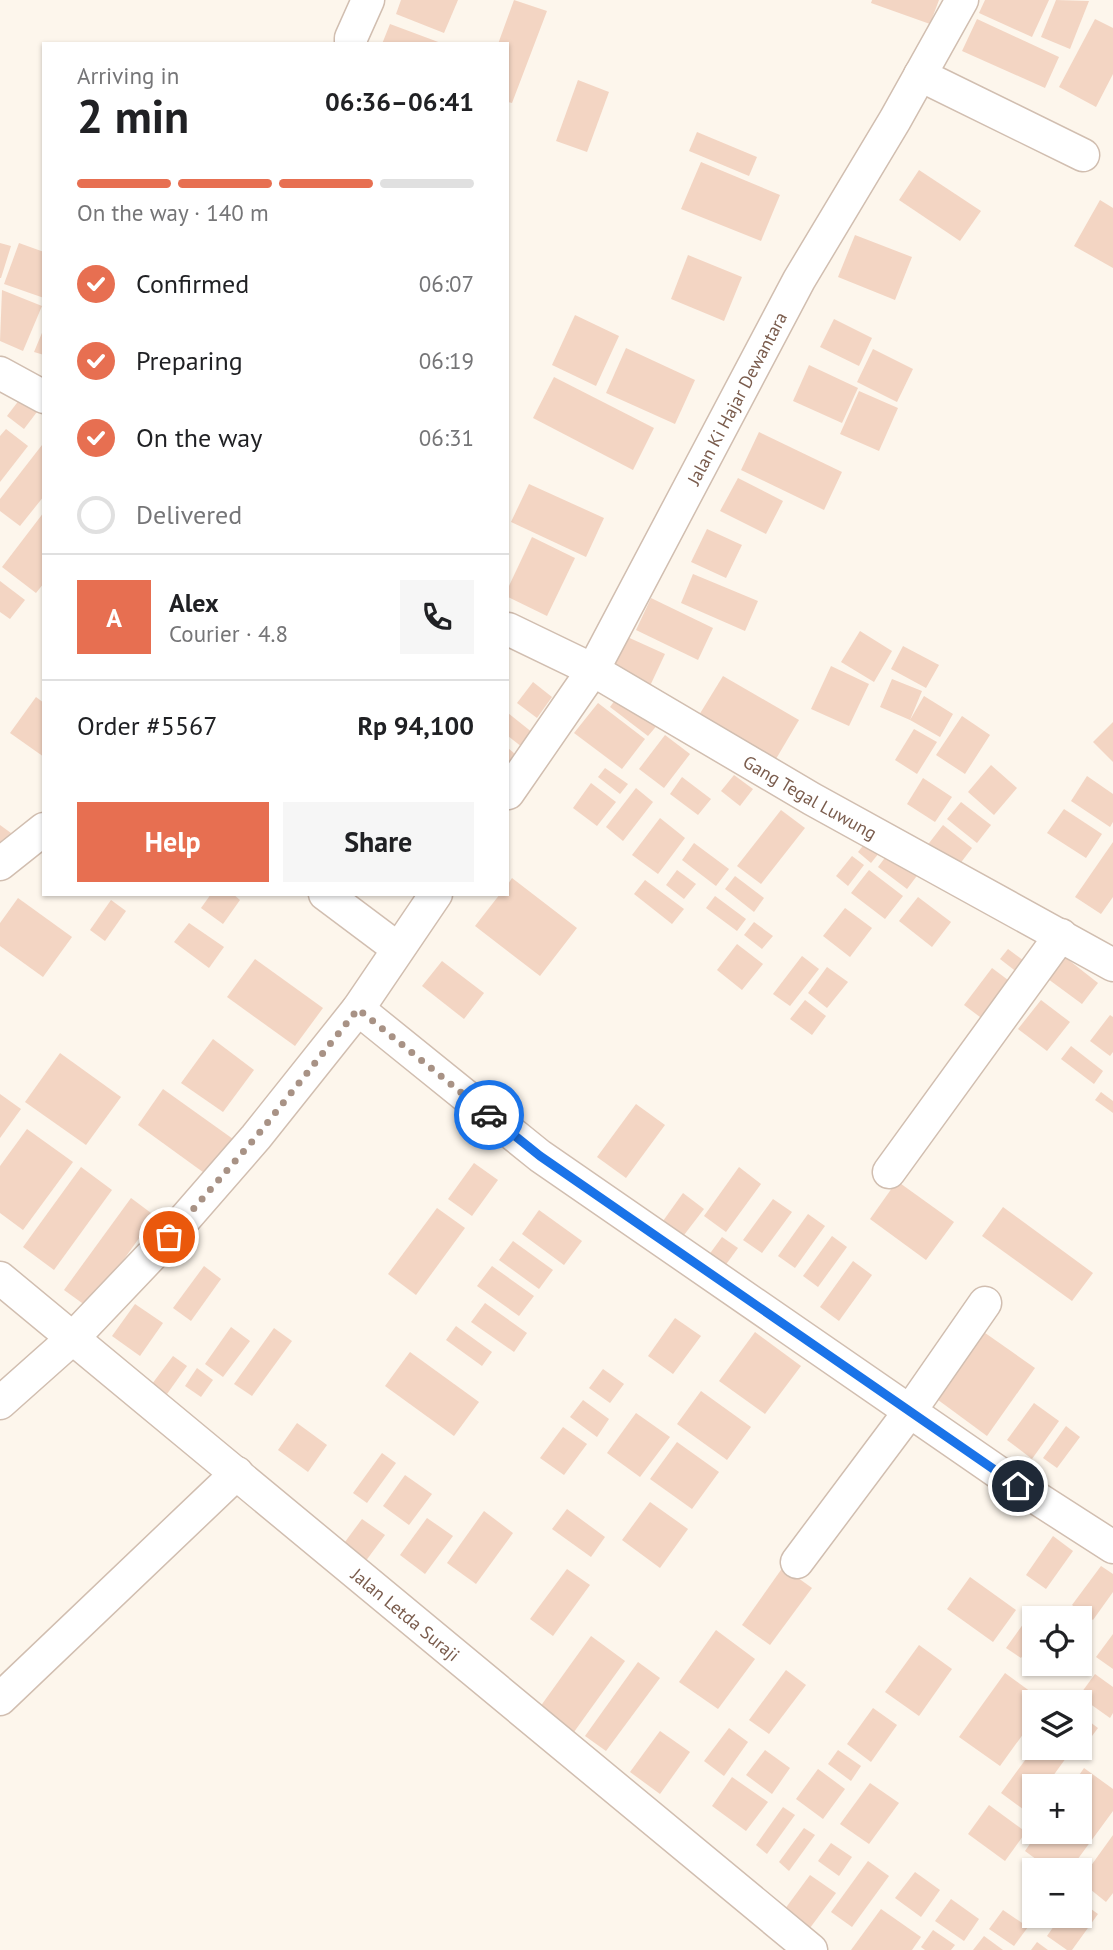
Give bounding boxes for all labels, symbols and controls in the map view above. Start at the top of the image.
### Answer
text: Arriving in [77,61,179,90]
text: 06:36–06:41 [325,85,474,118]
text: 2 min [77,86,189,146]
text: On the way · 140 m [77,198,269,227]
icon: check [77,265,115,303]
text: Confirmed [136,267,249,300]
text: 06:07 [419,269,474,298]
street label: Jalan Ki Hajar Dewantara [681,308,792,489]
icon: check [77,342,115,380]
text: Preparing [136,344,243,377]
text: 06:19 [419,346,474,375]
icon: check [77,419,115,457]
text: On the way [136,421,262,454]
text: 06:31 [419,423,474,452]
text: Delivered [136,498,242,531]
button: phone [400,580,474,654]
text: Alex [169,586,219,619]
text: A [106,601,122,634]
text: Courier · 4.8 [169,619,288,648]
text: Order #5567 [77,709,217,742]
text: Rp 94,100 [357,709,474,742]
street label: Gang Tegal Luwung [739,750,881,844]
button: Help [77,802,269,882]
button: Share [283,802,474,882]
courier [454,1080,524,1150]
icon: car [470,1096,508,1134]
pin [139,1207,199,1267]
icon: bag [150,1218,188,1256]
pin [988,1456,1048,1516]
icon: home [999,1467,1037,1505]
street label: Jalan Letda Suraji [346,1562,465,1666]
map controls [1022,1606,1092,1928]
button: locate [1022,1606,1092,1676]
button: layers [1022,1690,1092,1760]
button: + [1022,1774,1092,1844]
button: − [1022,1858,1092,1928]

